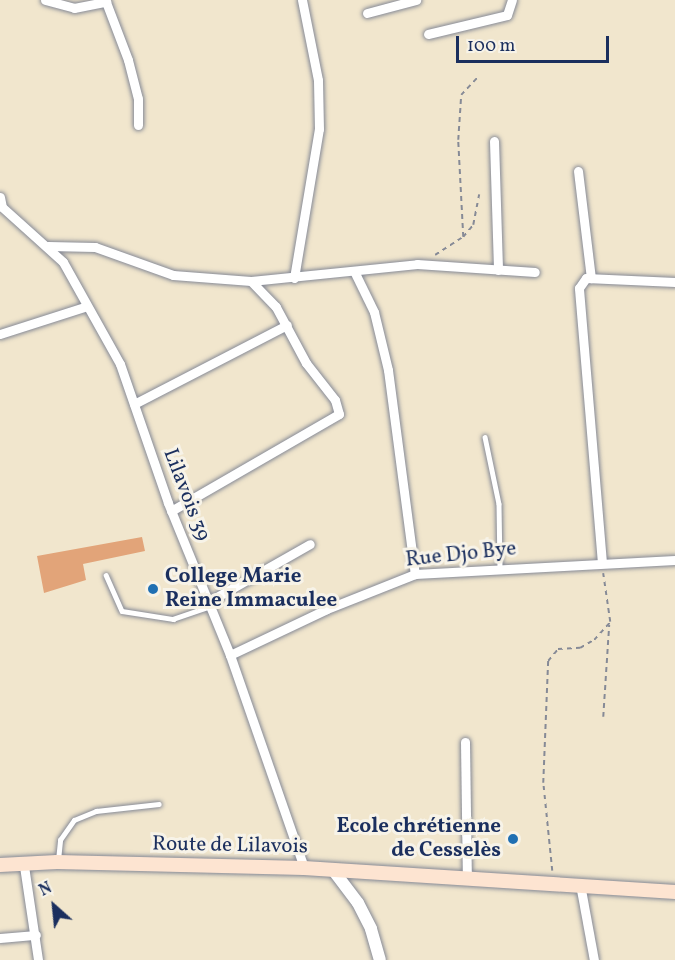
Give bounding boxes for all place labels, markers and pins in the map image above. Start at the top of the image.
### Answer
place label: College Marie Reine Immaculee [165,564,337,614]
marker: College Marie Reine Immaculee [146,582,160,596]
place label: Ecole chrétienne de Cesselès [336,814,501,864]
marker: Ecole chrétienne de Cesselès [506,832,520,846]

